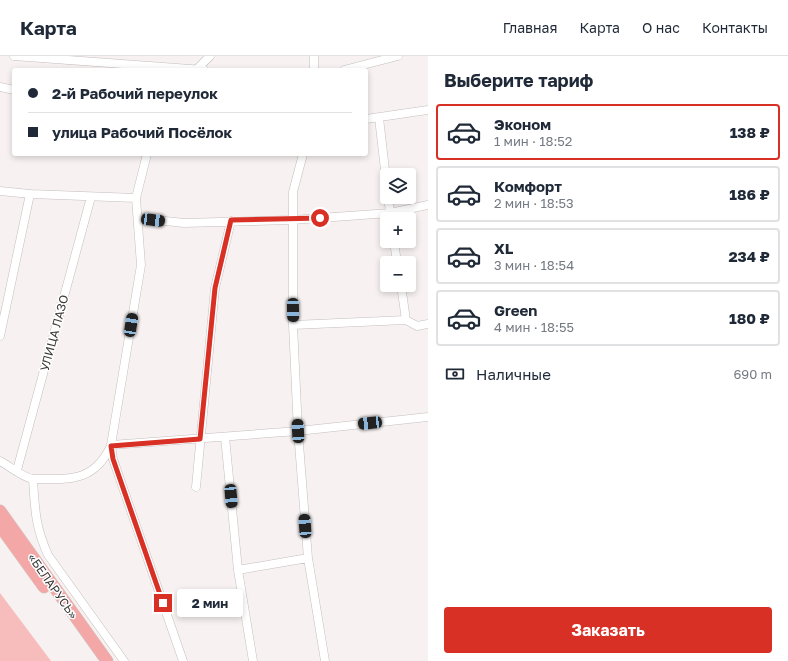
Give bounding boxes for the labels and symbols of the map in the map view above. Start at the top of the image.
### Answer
route start [311,209,329,227]
car [140,213,166,227]
street label: УЛИЦА ЛАЗО [37,293,71,373]
car [287,298,299,322]
car [123,312,139,338]
car [357,416,383,430]
car [291,419,305,443]
car [224,484,238,508]
car [298,514,312,538]
street label: «БЕЛАРУСЬ» [25,550,81,622]
callout: 2 мин [177,589,243,617]
route end [154,594,172,612]

